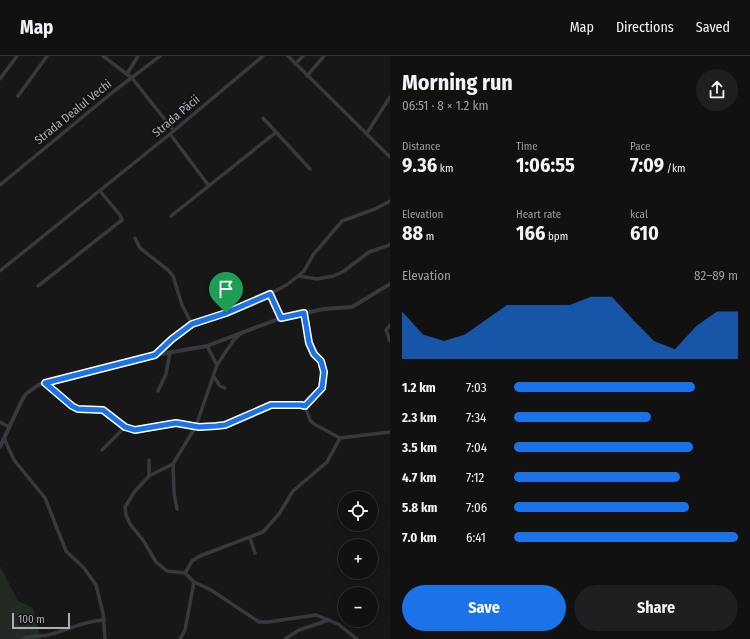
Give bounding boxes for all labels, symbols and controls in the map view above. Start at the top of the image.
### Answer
text: Map [20,16,53,39]
text: Map [570,19,594,36]
text: Directions [616,19,674,36]
text: Saved [696,19,730,36]
text: Morning run [402,69,513,96]
button: share [696,69,738,111]
street label: Strada Dealul Vechi [32,77,114,147]
street label: Strada Păcii [150,92,202,140]
text: 06:51 · 8 × 1.2 km [402,98,488,113]
text: Distance [402,140,441,153]
text: Time [516,140,538,153]
text: Pace [630,140,651,153]
text: 9.36 [402,153,437,177]
text: 1:06:55 [516,153,575,177]
text: 7:09 [630,153,664,177]
text: km [437,162,453,175]
text: /km [664,162,686,175]
text: Elevation [402,208,443,221]
text: Heart rate [516,208,561,221]
text: kcal [630,208,648,221]
text: 88 [402,221,423,245]
text: 166 [516,221,545,245]
text: 610 [630,221,659,245]
text: m [423,230,434,243]
text: bpm [545,230,568,243]
text: Elevation [402,268,451,283]
text: 82–89 m [694,268,738,283]
pin [209,272,243,313]
icon: arrive [215,278,237,300]
text: 1.2 km [402,380,436,395]
text: 7:03 [466,380,487,395]
text: 2.3 km [402,410,437,425]
text: 7:34 [466,410,486,425]
text: 3.5 km [402,440,437,455]
text: 7:04 [466,440,487,455]
text: 4.7 km [402,470,436,485]
text: 7:12 [466,470,484,485]
map controls [338,491,378,627]
button: locate [338,491,378,531]
text: 5.8 km [402,500,437,515]
text: 7:06 [466,500,487,515]
text: 7.0 km [402,530,437,545]
text: 6:41 [466,530,486,545]
button: + [338,539,378,579]
button: Save [402,585,566,631]
button: Share [574,585,738,631]
button: − [338,587,378,627]
scale bar [12,611,70,630]
text: 100 m [18,613,45,626]

